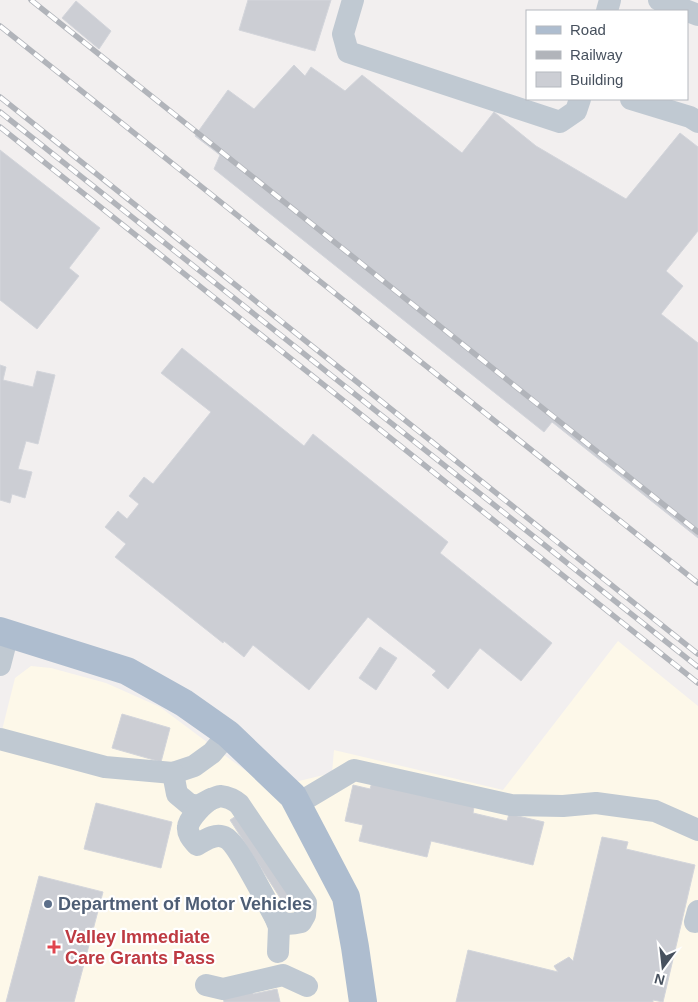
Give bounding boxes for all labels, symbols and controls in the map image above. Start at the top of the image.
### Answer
legend [526,10,688,100]
text: Road [570,21,606,38]
text: Railway [570,46,623,63]
text: Building [570,71,623,88]
place label: Department of Motor Vehicles [58,894,312,914]
marker: Department of Motor Vehicles [42,898,54,910]
place label: Valley Immediate Care Grants Pass [65,927,215,968]
marker: Valley Immediate Care Grants Pass [47,940,61,954]
north arrow [638,942,688,992]
text: N [653,971,667,989]

